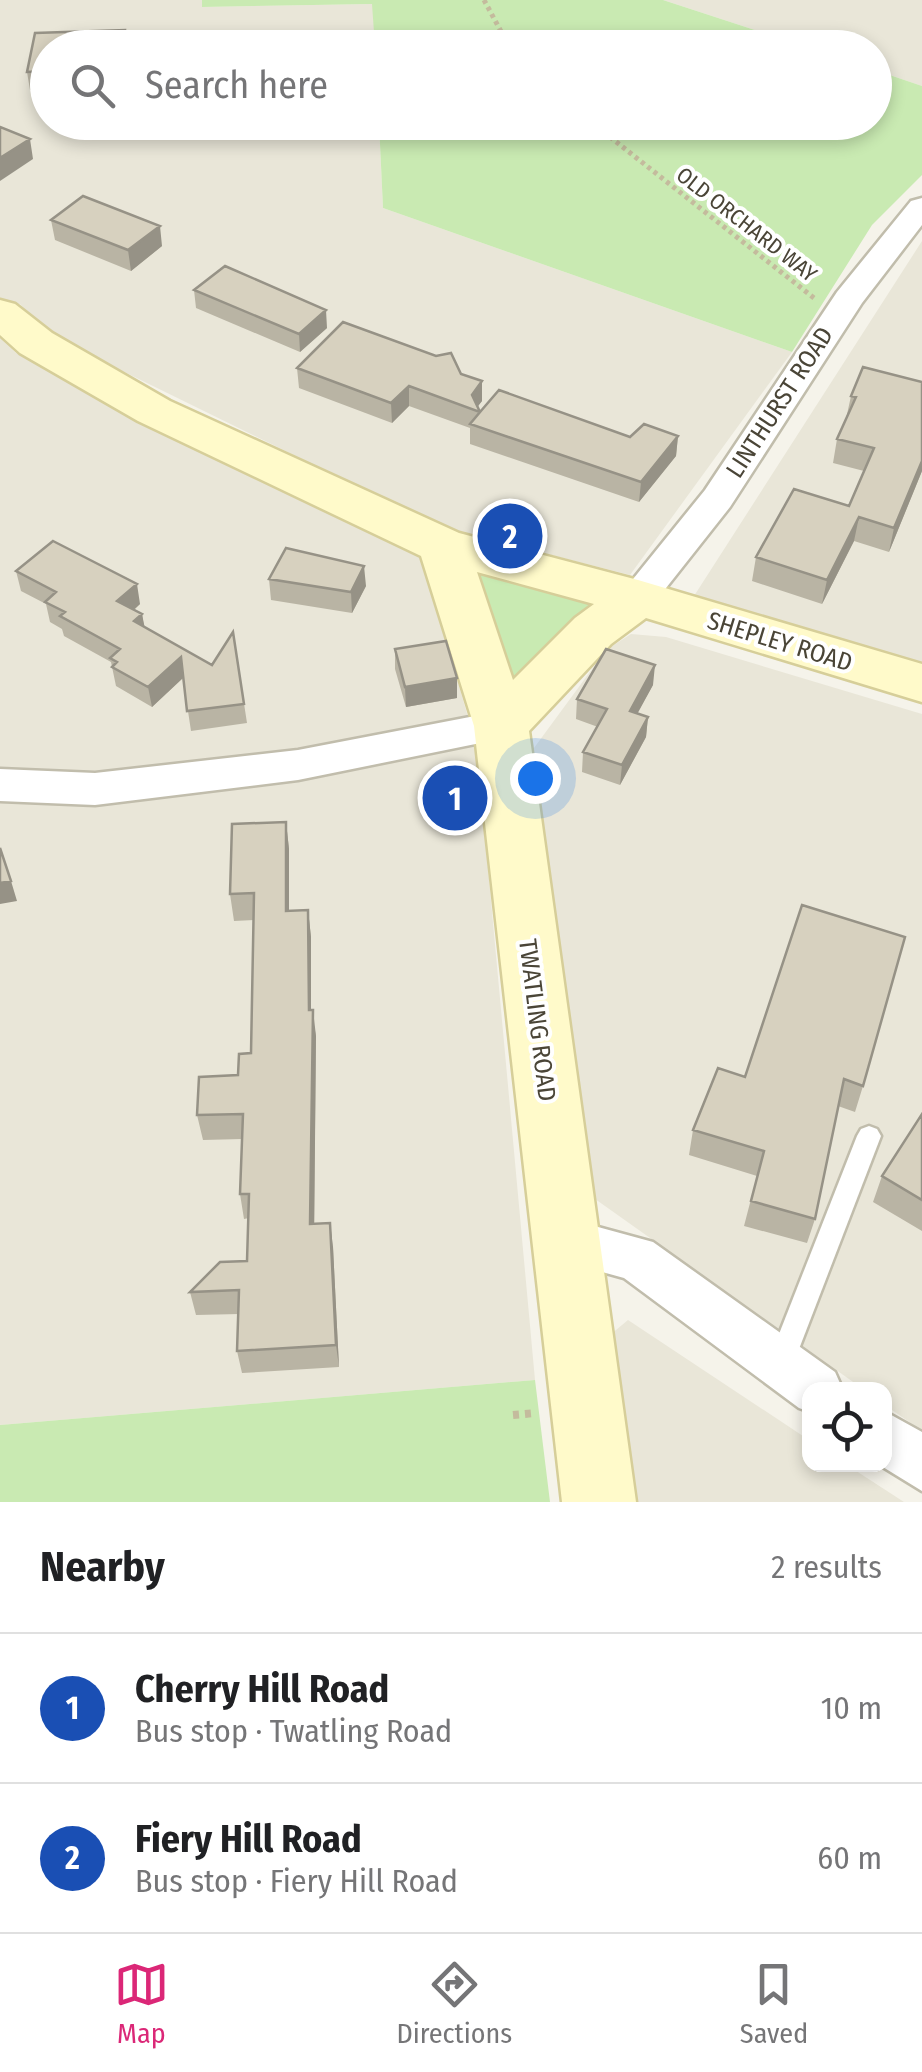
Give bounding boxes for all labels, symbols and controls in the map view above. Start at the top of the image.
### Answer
search box [30,30,892,140]
icon: search [65,58,120,113]
text: Search here [145,62,328,108]
street label: OLD ORCHARD WAY [671,161,822,288]
street label: LINTHURST ROAD [720,322,840,483]
pin: 2 [478,498,542,574]
street label: SHEPLEY ROAD [704,606,856,678]
your location [510,753,561,804]
pin: 1 [422,760,488,836]
street label: TWATLING ROAD [512,937,562,1103]
map controls [802,1382,892,1472]
button: locate [802,1382,892,1472]
text: Nearby [40,1542,165,1592]
text: 2 results [771,1548,882,1586]
text: Cherry Hill Road [135,1666,389,1712]
text: 1 [66,1689,79,1727]
text: 10 m [821,1689,882,1727]
text: Bus stop · Twatling Road [135,1712,452,1750]
text: Fiery Hill Road [135,1816,362,1862]
text: 2 [65,1839,80,1877]
text: 60 m [817,1839,882,1877]
text: Bus stop · Fiery Hill Road [135,1862,458,1900]
tab: Map [114,1957,169,2050]
tab: Directions [396,1957,512,2050]
tab: Saved [740,1957,808,2050]

